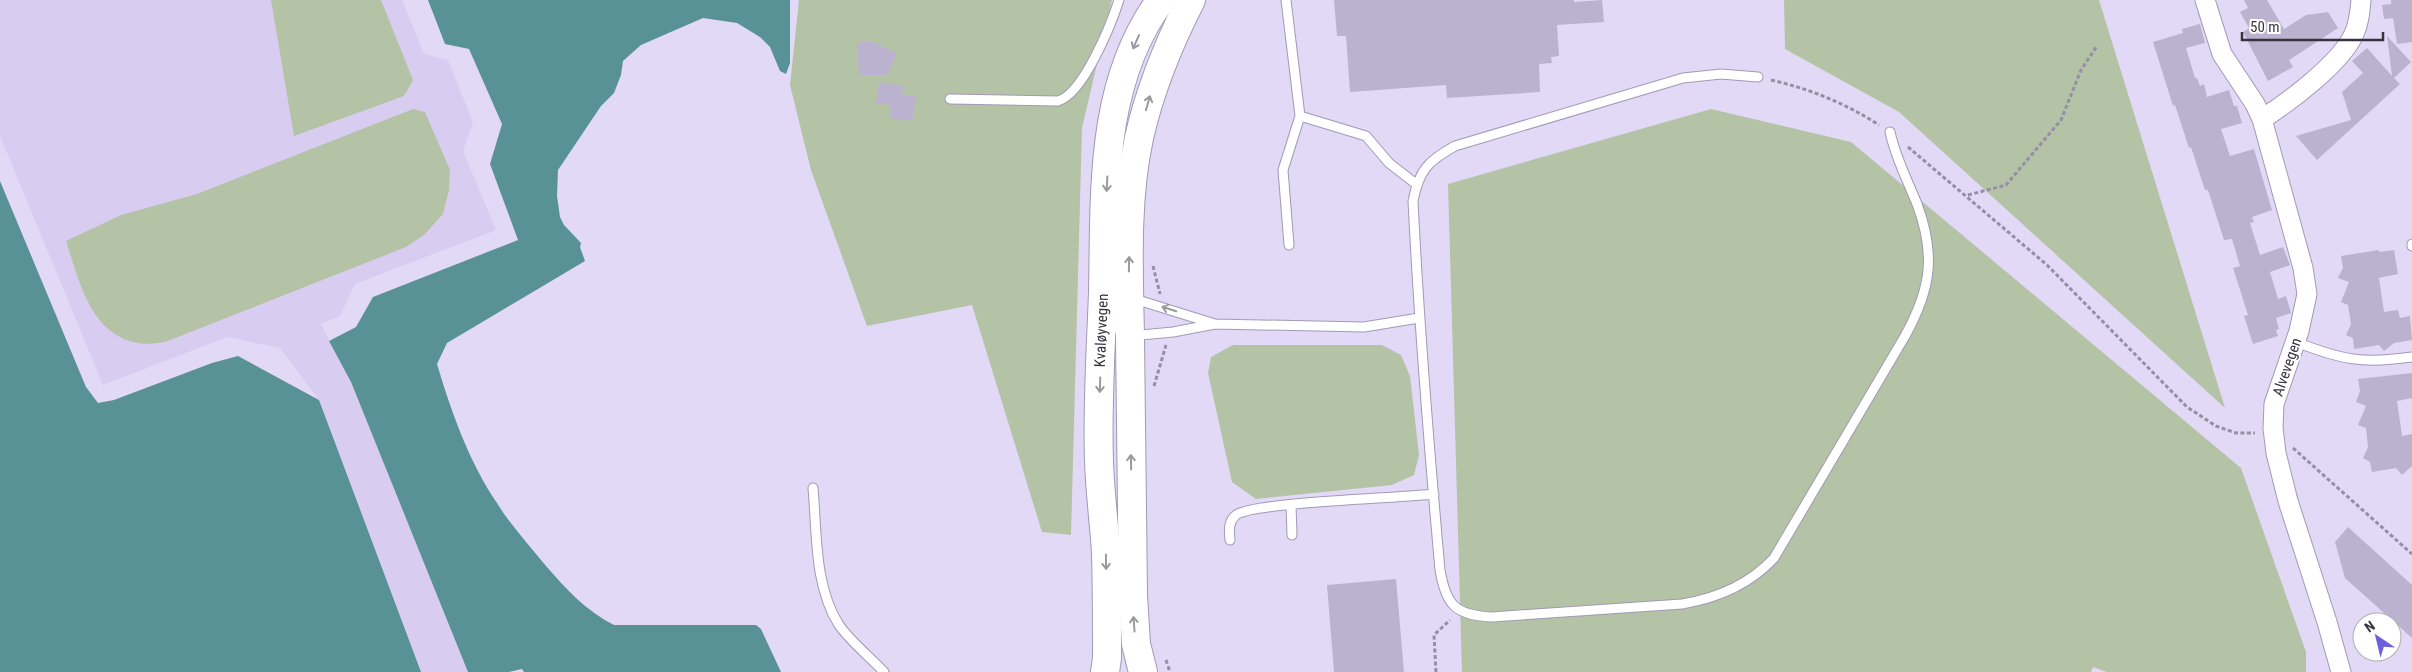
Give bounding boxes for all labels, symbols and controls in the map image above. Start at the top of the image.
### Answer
scale bar [2242,10,2383,42]
text: 50 m [2250,18,2280,36]
one-way arrow [1131,34,1140,49]
one-way arrow [1144,96,1153,112]
one-way arrow [1102,176,1111,192]
one-way arrow [1124,257,1134,273]
street label: Kvaløyvegen [1091,293,1112,368]
one-way arrow [1161,304,1177,314]
street label: Alvevegen [2269,336,2305,398]
one-way arrow [1095,376,1105,393]
one-way arrow [1127,454,1136,470]
one-way arrow [1101,554,1111,570]
north arrow [2352,612,2402,662]
one-way arrow [1130,616,1139,632]
text: N [2361,617,2378,635]

